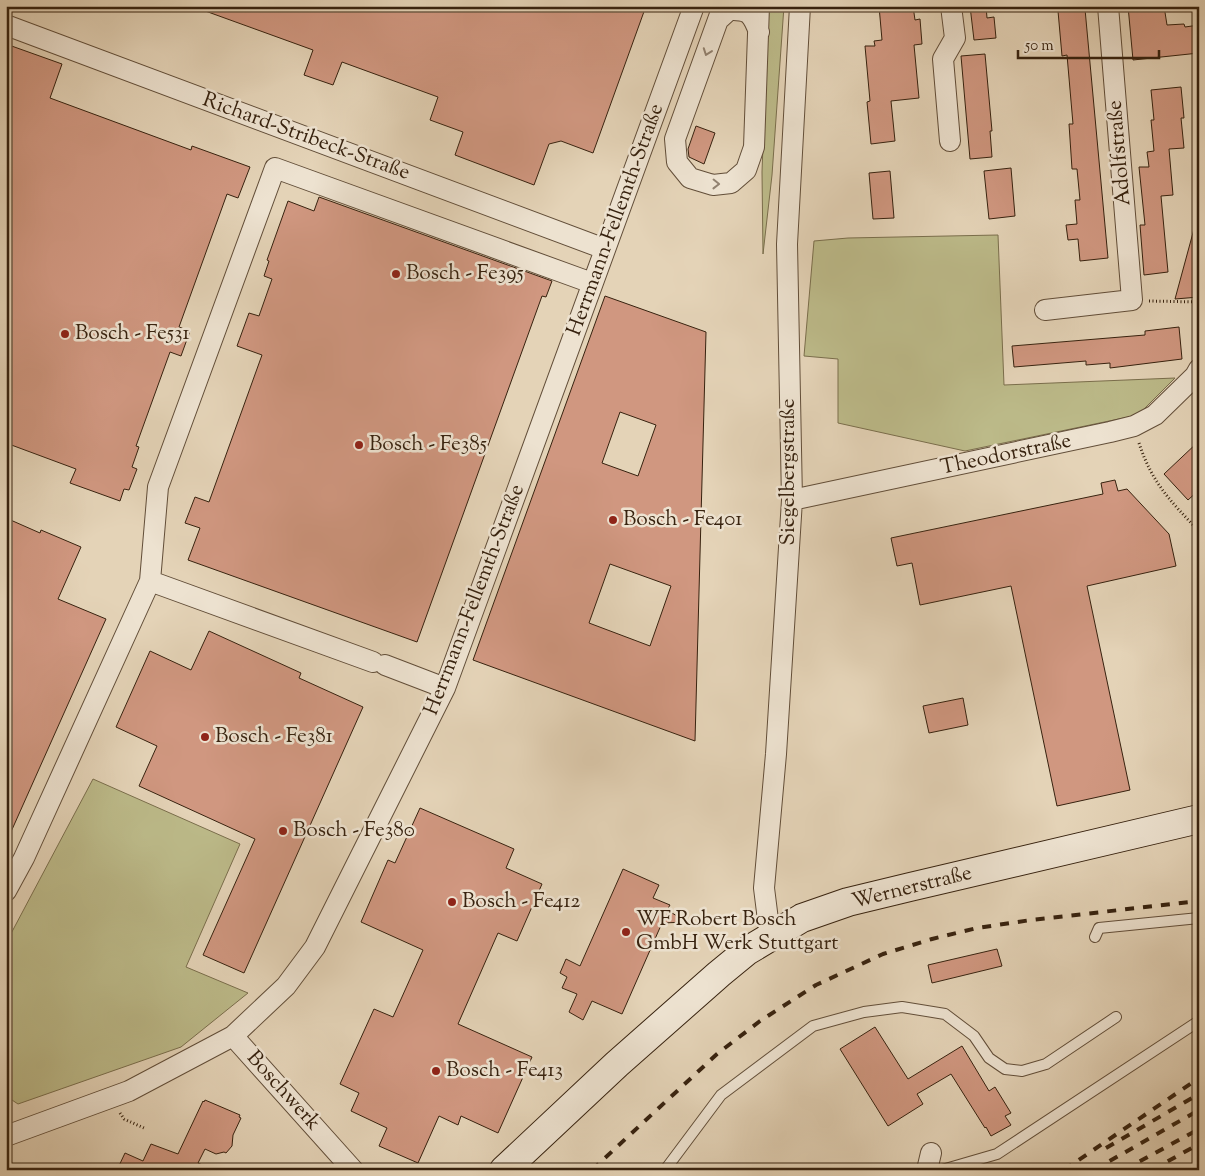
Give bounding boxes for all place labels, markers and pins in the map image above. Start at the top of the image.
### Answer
place label: Bosch - Fe395 [406,259,524,289]
marker: Bosch - Fe395 [390,268,402,280]
place label: Bosch - Fe531 [75,319,190,349]
marker: Bosch - Fe531 [59,328,71,340]
place label: Bosch - Fe385 [369,430,487,460]
marker: Bosch - Fe385 [353,439,365,451]
place label: Bosch - Fe401 [623,505,742,535]
marker: Bosch - Fe401 [607,514,619,526]
place label: Bosch - Fe381 [215,722,333,752]
marker: Bosch - Fe381 [199,731,211,743]
place label: Bosch - Fe380 [293,816,415,846]
marker: Bosch - Fe380 [277,825,289,837]
place label: Bosch - Fe412 [462,887,581,917]
marker: Bosch - Fe412 [446,896,458,908]
place label: WF Robert Bosch GmbH Werk Stuttgart [636,905,839,959]
marker: WF Robert Bosch GmbH Werk Stuttgart [620,926,632,938]
place label: Bosch - Fe413 [446,1056,563,1086]
marker: Bosch - Fe413 [430,1065,442,1077]

